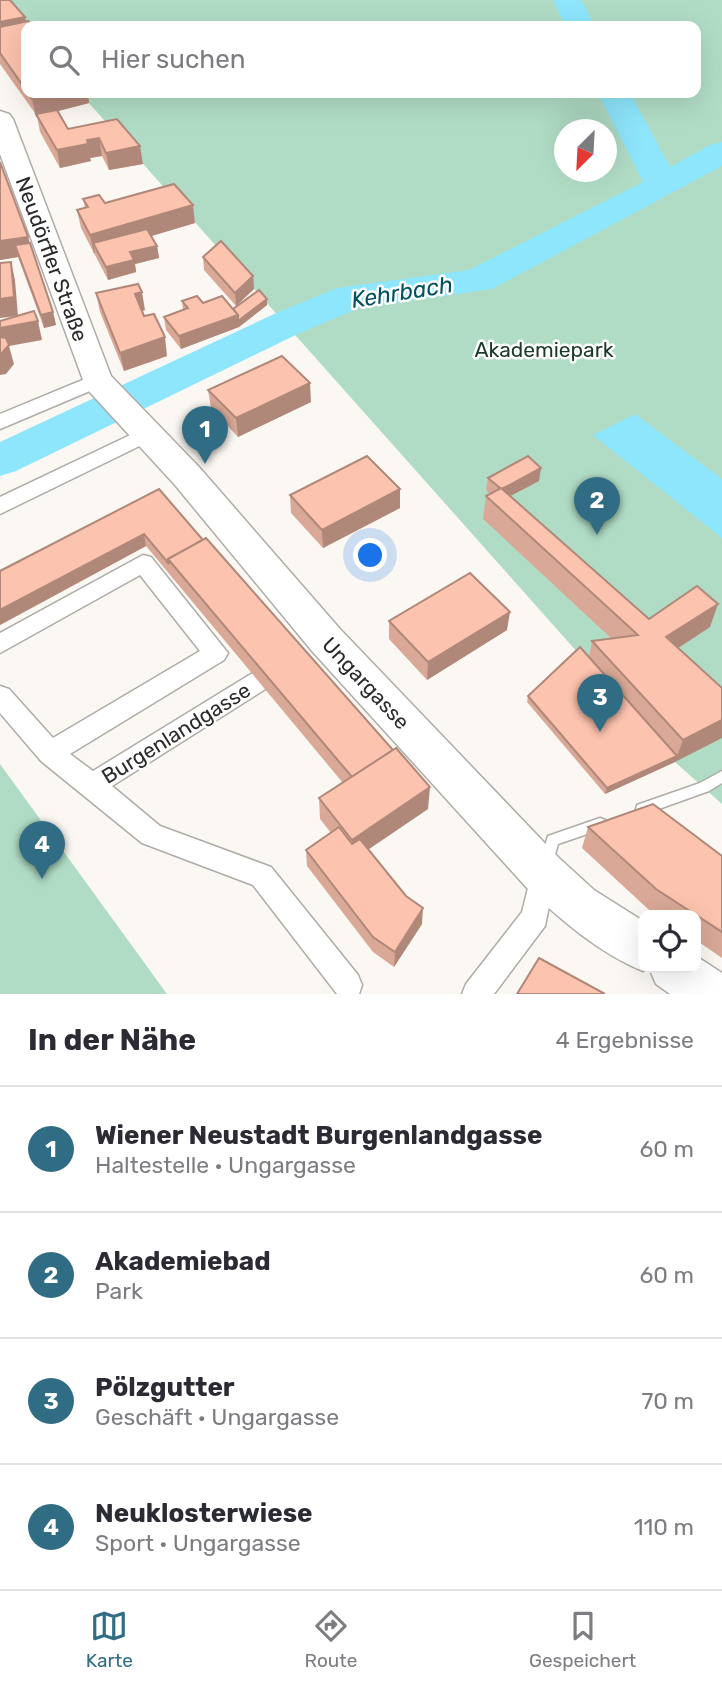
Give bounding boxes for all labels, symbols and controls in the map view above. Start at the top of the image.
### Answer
search box [21,21,701,98]
icon: search [45,41,83,79]
text: Hier suchen [101,44,246,75]
north arrow [554,119,617,182]
street label: Neudörfler Straße [11,173,93,345]
water label: Kehrbach [349,270,455,314]
park label: Akademiepark [475,337,614,362]
pin: 1 [182,406,228,464]
pin: 2 [574,477,620,535]
your location [353,538,387,572]
street label: Ungargasse [317,632,415,734]
pin: 3 [577,674,623,732]
street label: Burgenlandgasse [97,677,255,789]
pin: 4 [19,821,65,879]
map controls [638,910,701,973]
button: locate [638,910,701,973]
text: In der Nähe [28,1022,196,1058]
text: 4 Ergebnisse [556,1026,694,1054]
text: Wiener Neustadt Burgenlandgasse [95,1120,542,1151]
text: 1 [45,1135,57,1163]
text: 60 m [639,1135,694,1163]
text: Haltestelle · Ungargasse [95,1151,356,1179]
text: Akademiebad [95,1246,271,1277]
text: 2 [44,1261,58,1289]
text: 60 m [639,1261,694,1289]
text: Park [95,1277,143,1305]
text: Pölzgutter [95,1372,235,1403]
text: 3 [43,1387,59,1415]
text: 70 m [642,1387,694,1415]
text: Geschäft · Ungargasse [95,1403,339,1431]
text: Neuklosterwiese [95,1498,313,1529]
text: 4 [43,1513,59,1541]
text: 110 m [634,1513,694,1541]
text: Sport · Ungargasse [95,1529,301,1557]
tab: Karte [86,1607,133,1672]
tab: Route [305,1607,357,1672]
tab: Gespeichert [529,1607,636,1672]

